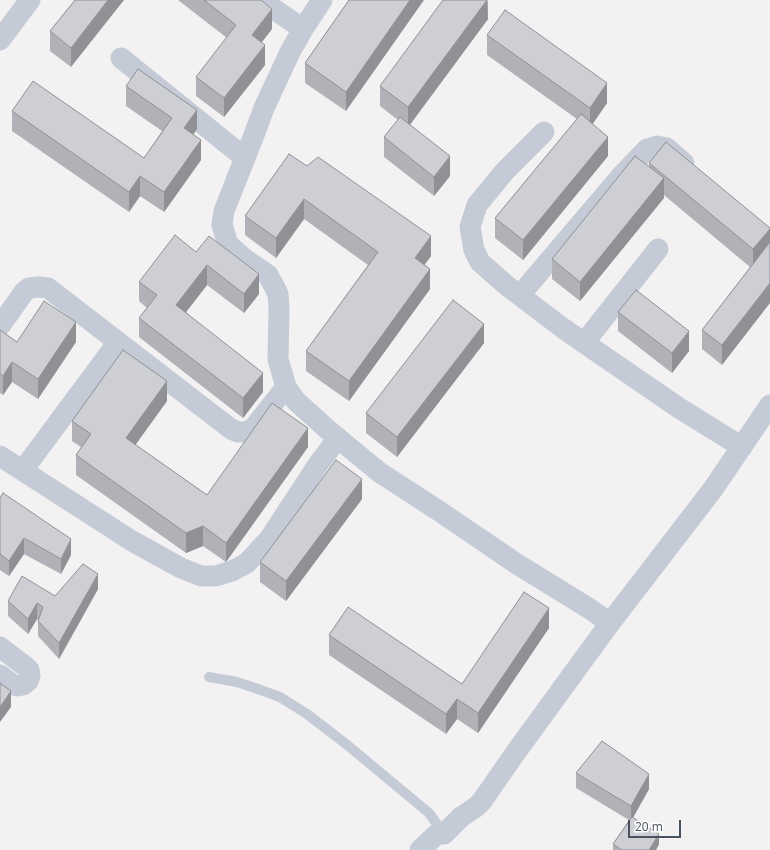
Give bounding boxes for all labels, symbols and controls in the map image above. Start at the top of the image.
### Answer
scale bar [630,812,683,838]
text: 20 m [635,818,663,835]

